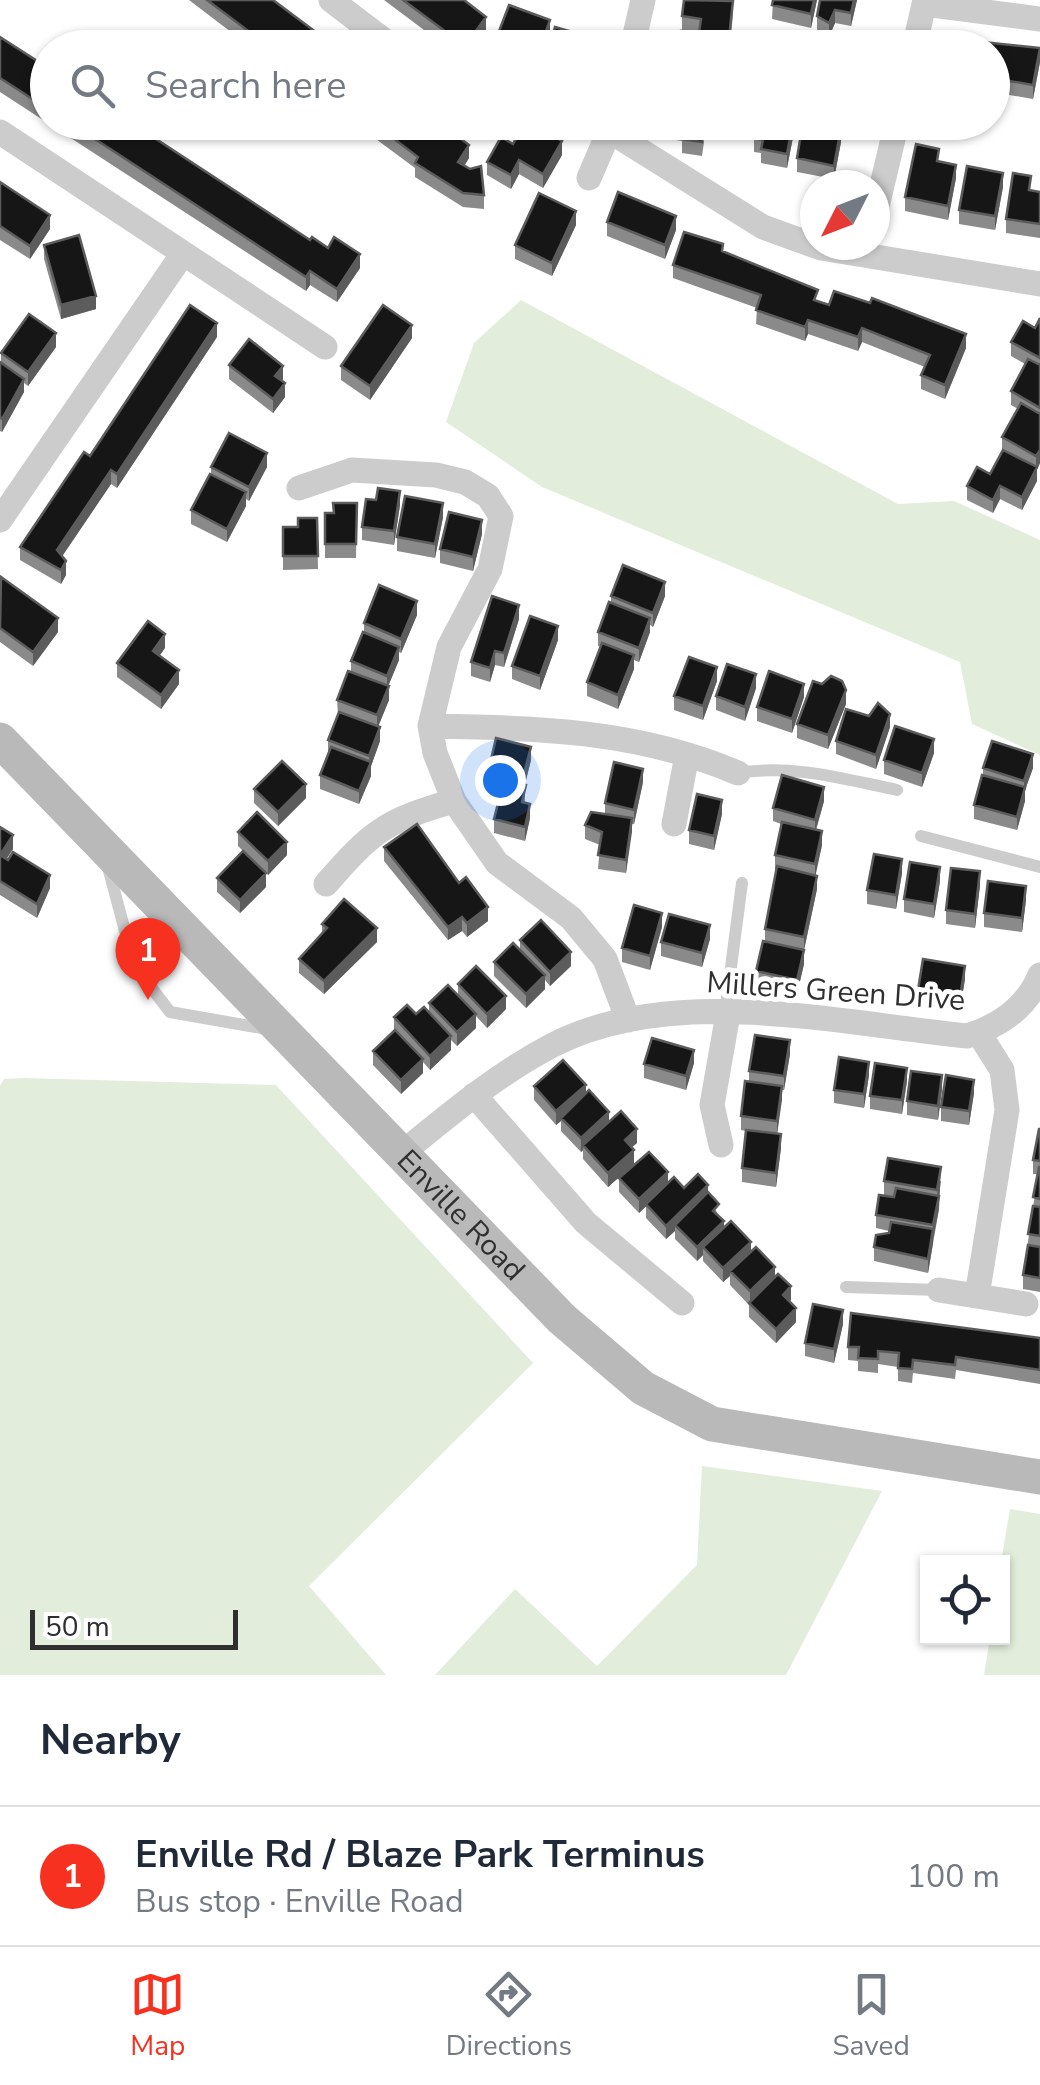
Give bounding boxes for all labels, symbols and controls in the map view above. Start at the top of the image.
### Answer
search box [30,30,1010,140]
icon: search [65,58,120,113]
text: Search here [145,60,346,111]
north arrow [800,170,890,260]
your location [475,755,526,806]
pin: 1 [116,918,180,1000]
street label: Millers Green Drive [705,962,967,1021]
street label: Enville Road [388,1141,534,1290]
map controls [920,1555,1010,1645]
button: locate [920,1555,1010,1645]
scale bar [30,1605,238,1650]
text: 50 m [45,1608,110,1646]
text: Nearby [40,1712,181,1769]
text: Enville Rd / Blaze Park Terminus [135,1829,705,1880]
text: 1 [63,1855,82,1898]
text: 100 m [907,1855,1000,1898]
text: Bus stop · Enville Road [135,1880,464,1923]
tab: Map [130,1967,185,2065]
tab: Directions [446,1967,572,2065]
tab: Saved [832,1967,910,2065]

